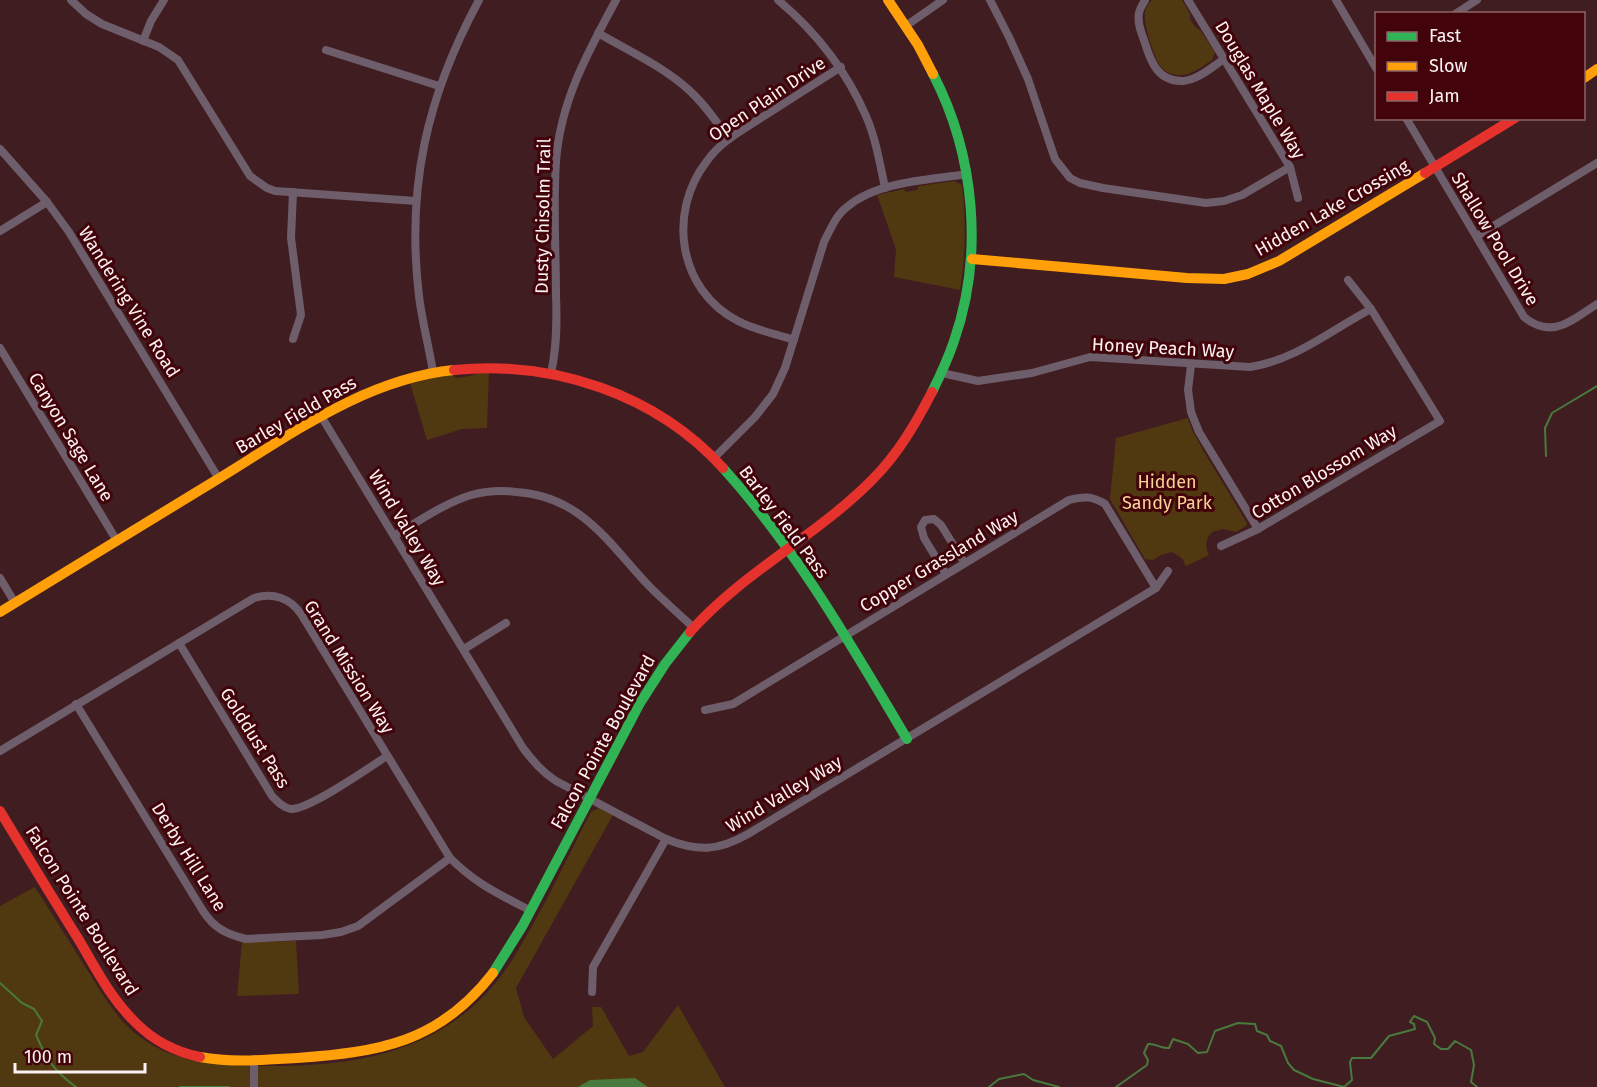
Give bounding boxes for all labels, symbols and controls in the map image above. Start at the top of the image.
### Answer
legend [1375,12,1585,120]
street label: Douglas Maple Way [1210,17,1310,163]
text: Fast [1429,25,1462,47]
street label: Open Plain Drive [704,52,830,146]
text: Slow [1429,55,1468,77]
text: Jam [1429,85,1460,107]
street label: Dusty Chisolm Trail [531,138,555,294]
street label: Hidden Lake Crossing [1251,155,1414,261]
street label: Shallow Pool Drive [1446,168,1544,310]
street label: Wandering Vine Road [74,223,184,381]
street label: Honey Peach Way [1091,333,1235,363]
street label: Canyon Sage Lane [24,368,118,506]
street label: Barley Field Pass [232,372,360,458]
street label: Cotton Blossom Way [1247,420,1401,524]
street label: Barley Field Pass [734,461,834,583]
street label: Wind Valley Way [364,466,450,590]
park label: Hidden Sandy Park [1122,471,1213,514]
street label: Copper Grassland Way [856,505,1022,617]
street label: Grand Mission Way [299,596,399,738]
street label: Falcon Pointe Boulevard [546,651,660,833]
street label: Golddust Pass [215,684,295,792]
street label: Wind Valley Way [722,751,846,837]
street label: Derby Hill Lane [147,799,231,915]
street label: Falcon Pointe Boulevard [21,822,143,1000]
scale bar [15,1036,146,1074]
text: 100 m [24,1046,72,1068]

